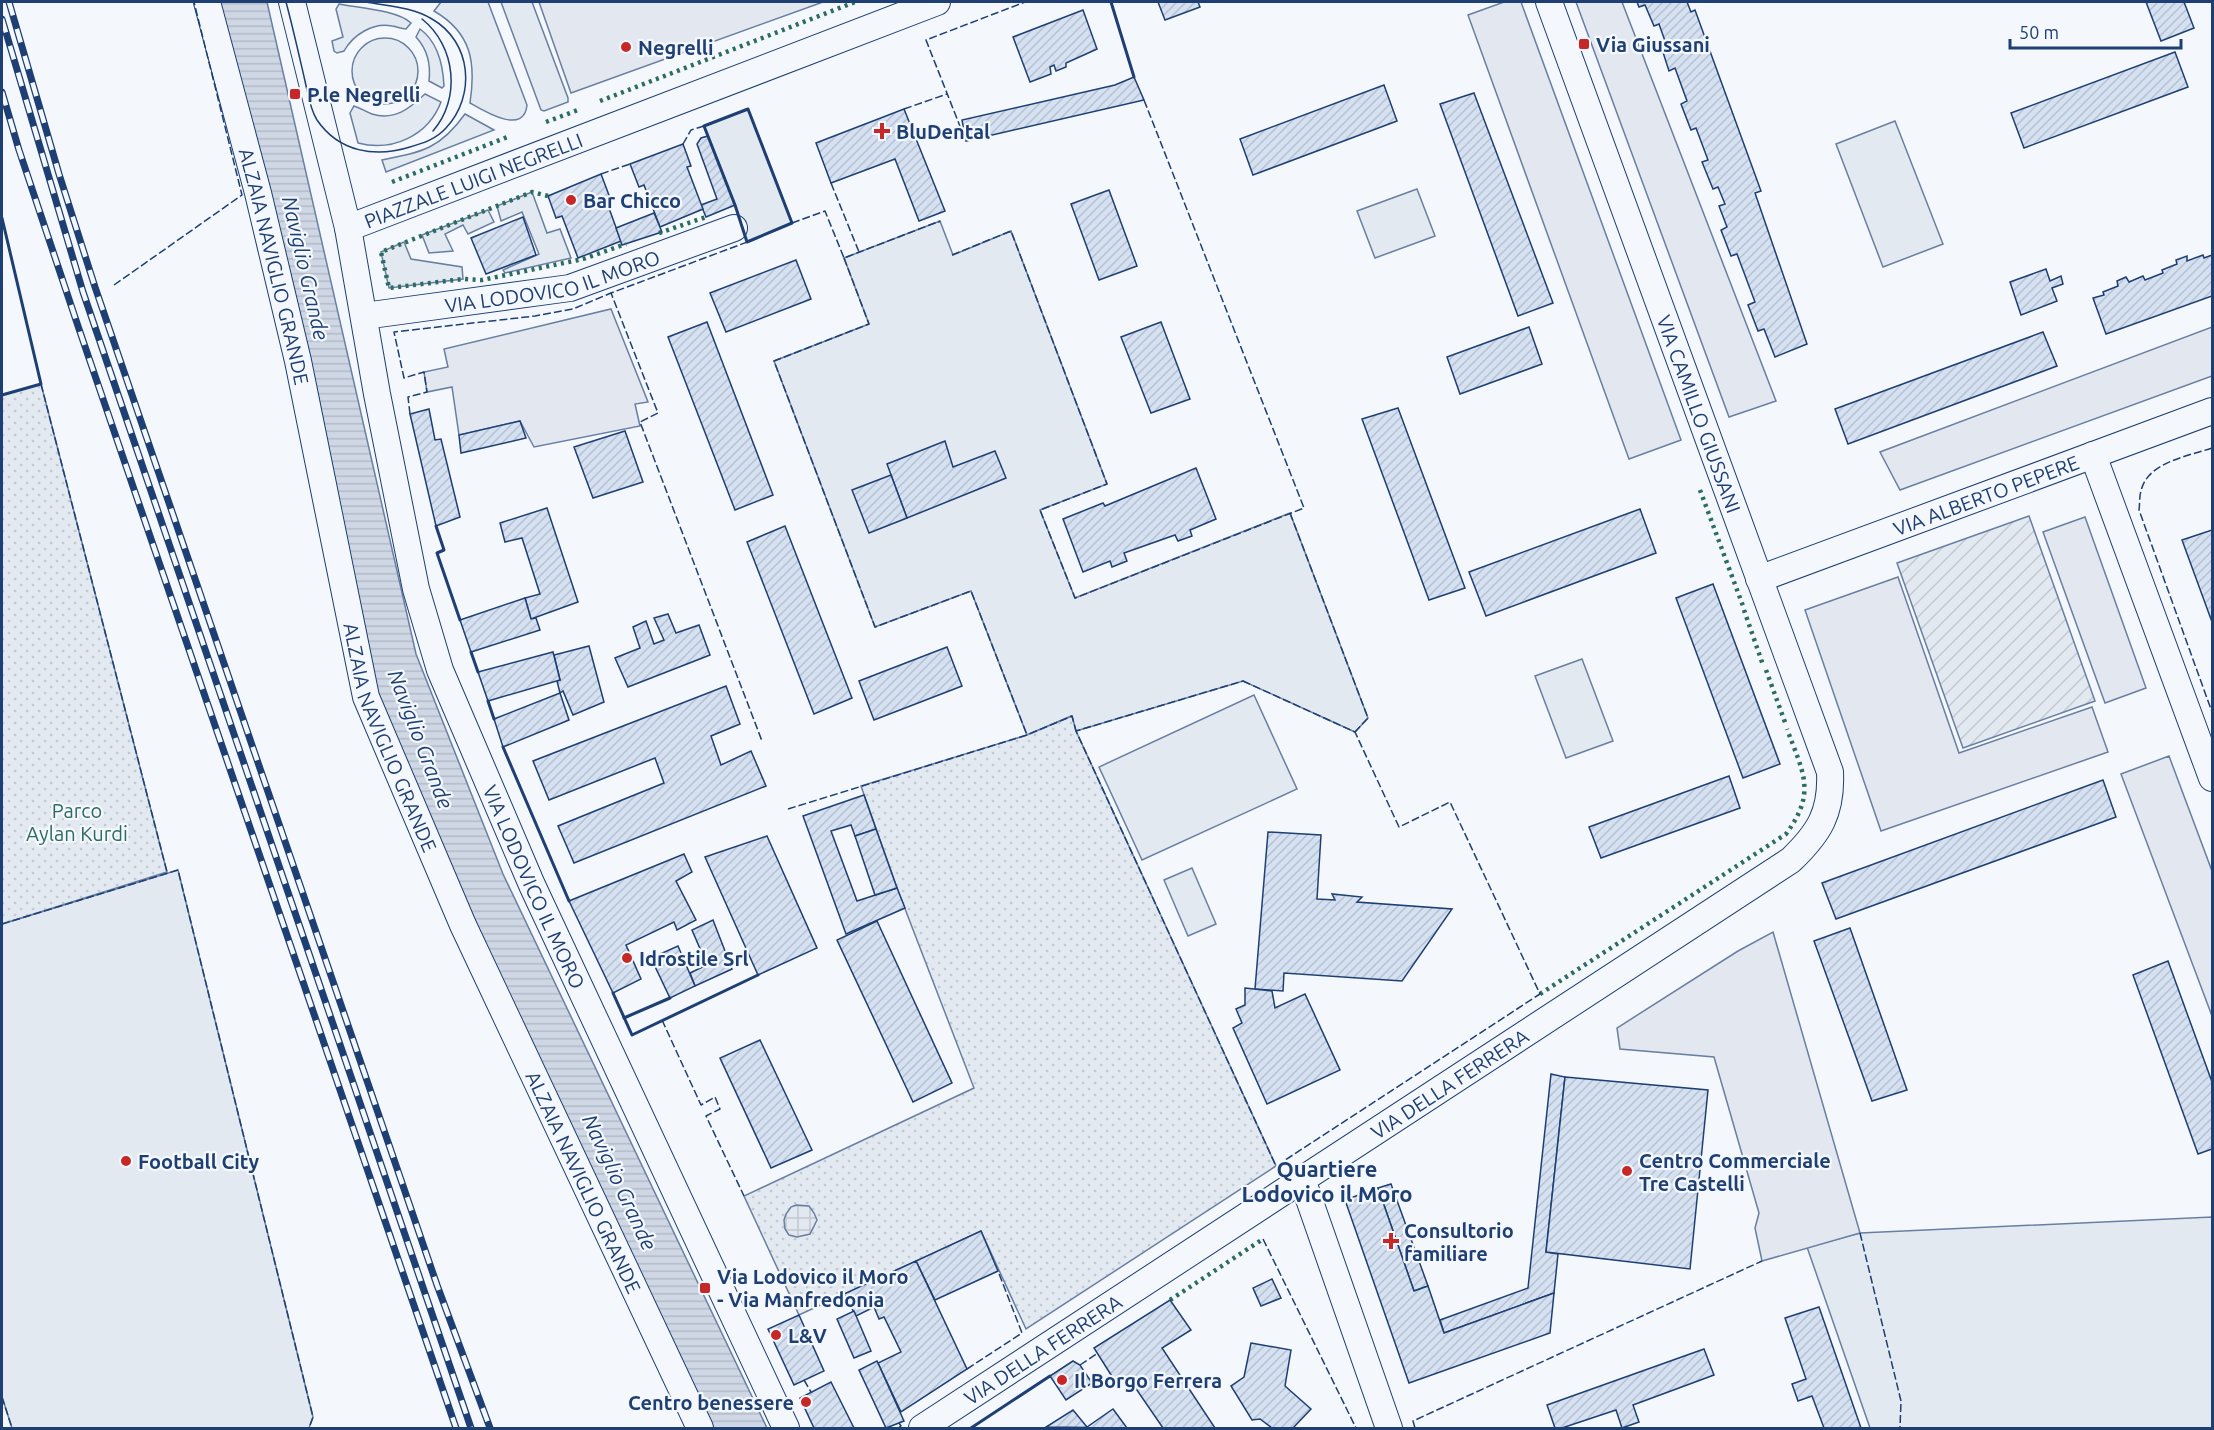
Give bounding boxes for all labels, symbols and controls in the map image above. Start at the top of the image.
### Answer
scale bar [2010,12,2181,50]
text: 50 m [2019,22,2059,42]
place label: Via Giussani [1596,33,1710,56]
place label: Negrelli [638,36,714,59]
marker: Via Giussani [1577,37,1591,51]
marker: Negrelli [619,40,633,54]
place label: P.le Negrelli [307,83,420,106]
marker: P.le Negrelli [288,87,302,101]
place label: BluDental [896,120,990,143]
marker: BluDental [873,122,891,140]
street label: PIAZZALE LUIGI NEGRELLI [361,128,586,232]
street label: ALZAIA NAVIGLIO GRANDE [235,146,314,387]
place label: Bar Chicco [583,189,681,212]
marker: Bar Chicco [564,193,578,207]
water label: Naviglio Grande [278,194,334,343]
street label: VIA LODOVICO IL MORO [443,245,663,316]
street label: VIA CAMILLO GIUSSANI [1652,312,1746,516]
street label: VIA ALBERTO PEPERE [1890,450,2082,540]
street label: ALZAIA NAVIGLIO GRANDE [340,621,442,855]
water label: Naviglio Grande [383,666,459,812]
street label: VIA LODOVICO IL MORO [479,781,590,992]
park label: Parco Aylan Kurdi [26,799,128,845]
place label: Idrostile Srl [639,947,749,970]
marker: Idrostile Srl [620,951,634,965]
street label: VIA DELLA FERRERA [1366,1024,1532,1143]
street label: ALZAIA NAVIGLIO GRANDE [522,1067,646,1297]
water label: Naviglio Grande [578,1110,662,1254]
place label: Centro Commerciale Tre Castelli [1639,1149,1831,1195]
place label: Football City [138,1150,260,1173]
marker: Football City [119,1154,133,1168]
district label: Quartiere Lodovico il Moro [1241,1156,1413,1206]
marker: Centro Commerciale Tre Castelli [1620,1164,1634,1178]
place label: Consultorio familiare [1404,1219,1514,1265]
marker: Consultorio familiare [1382,1232,1400,1250]
place label: Via Lodovico il Moro - Via Manfredonia [717,1265,908,1311]
marker: Via Lodovico il Moro - Via Manfredonia [698,1281,712,1295]
street label: VIA DELLA FERRERA [960,1289,1126,1409]
place label: L&V [788,1324,827,1347]
marker: L&V [769,1328,783,1342]
place label: Il Borgo Ferrera [1074,1369,1222,1392]
marker: Il Borgo Ferrera [1055,1373,1069,1387]
place label: Centro benessere [628,1391,794,1414]
marker: Centro benessere [799,1395,813,1409]

